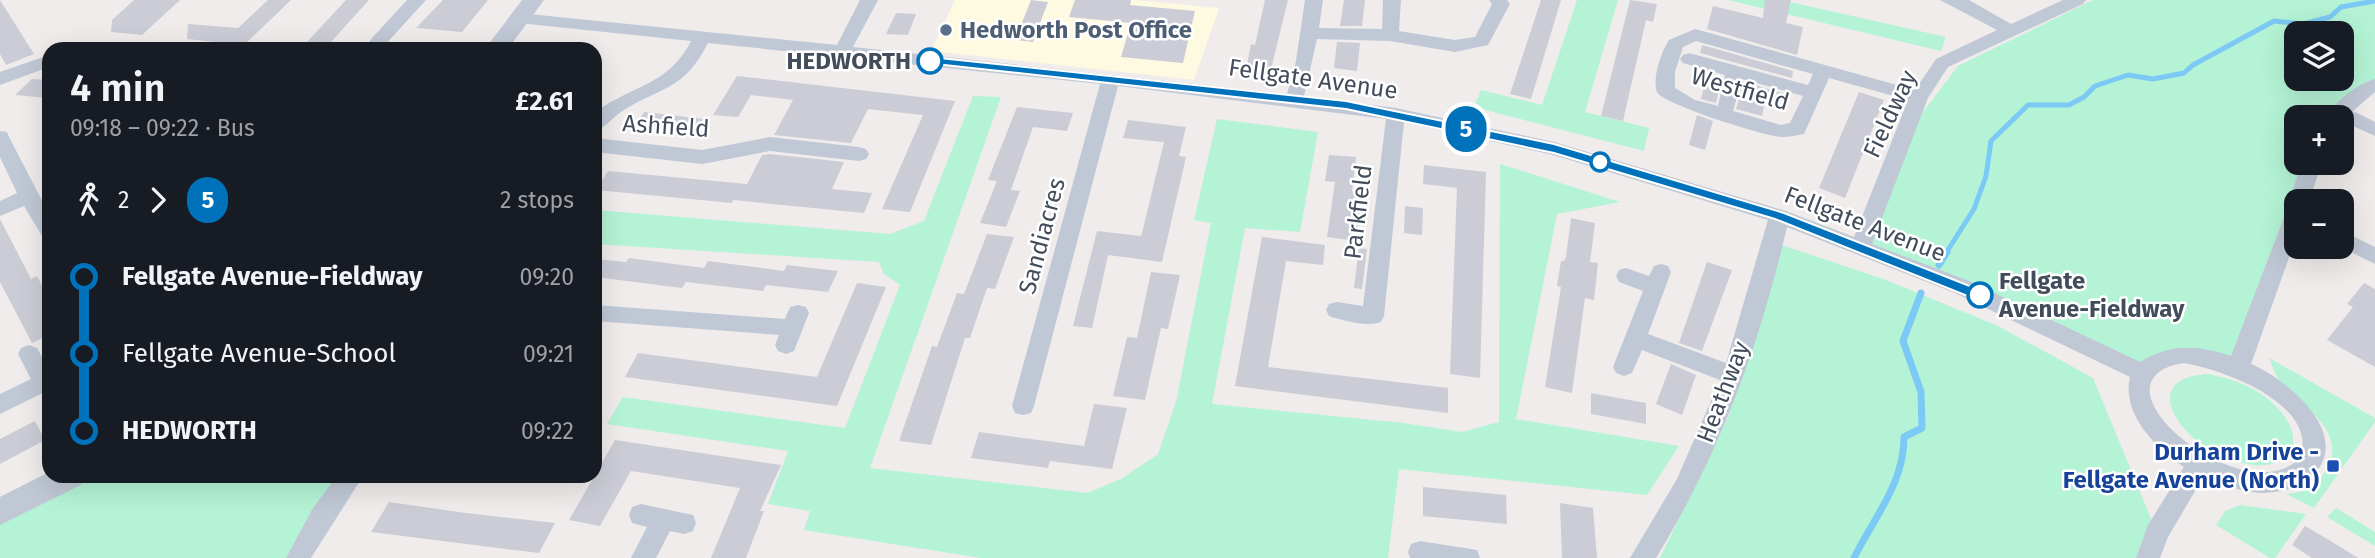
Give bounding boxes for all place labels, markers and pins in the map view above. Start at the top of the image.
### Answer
place label: Hedworth Post Office [960,16,1192,44]
marker: Hedworth Post Office [938,22,954,38]
place label: HEDWORTH [787,47,911,75]
marker: HEDWORTH [917,48,943,74]
unlabelled marker [1590,152,1610,172]
place label: Fellgate Avenue-Fieldway [1998,267,2185,323]
marker: Fellgate Avenue-Fieldway [1967,282,1993,308]
place label: Durham Drive - Fellgate Avenue (North) [2063,438,2319,494]
marker: Durham Drive - Fellgate Avenue (North) [2325,458,2341,474]

